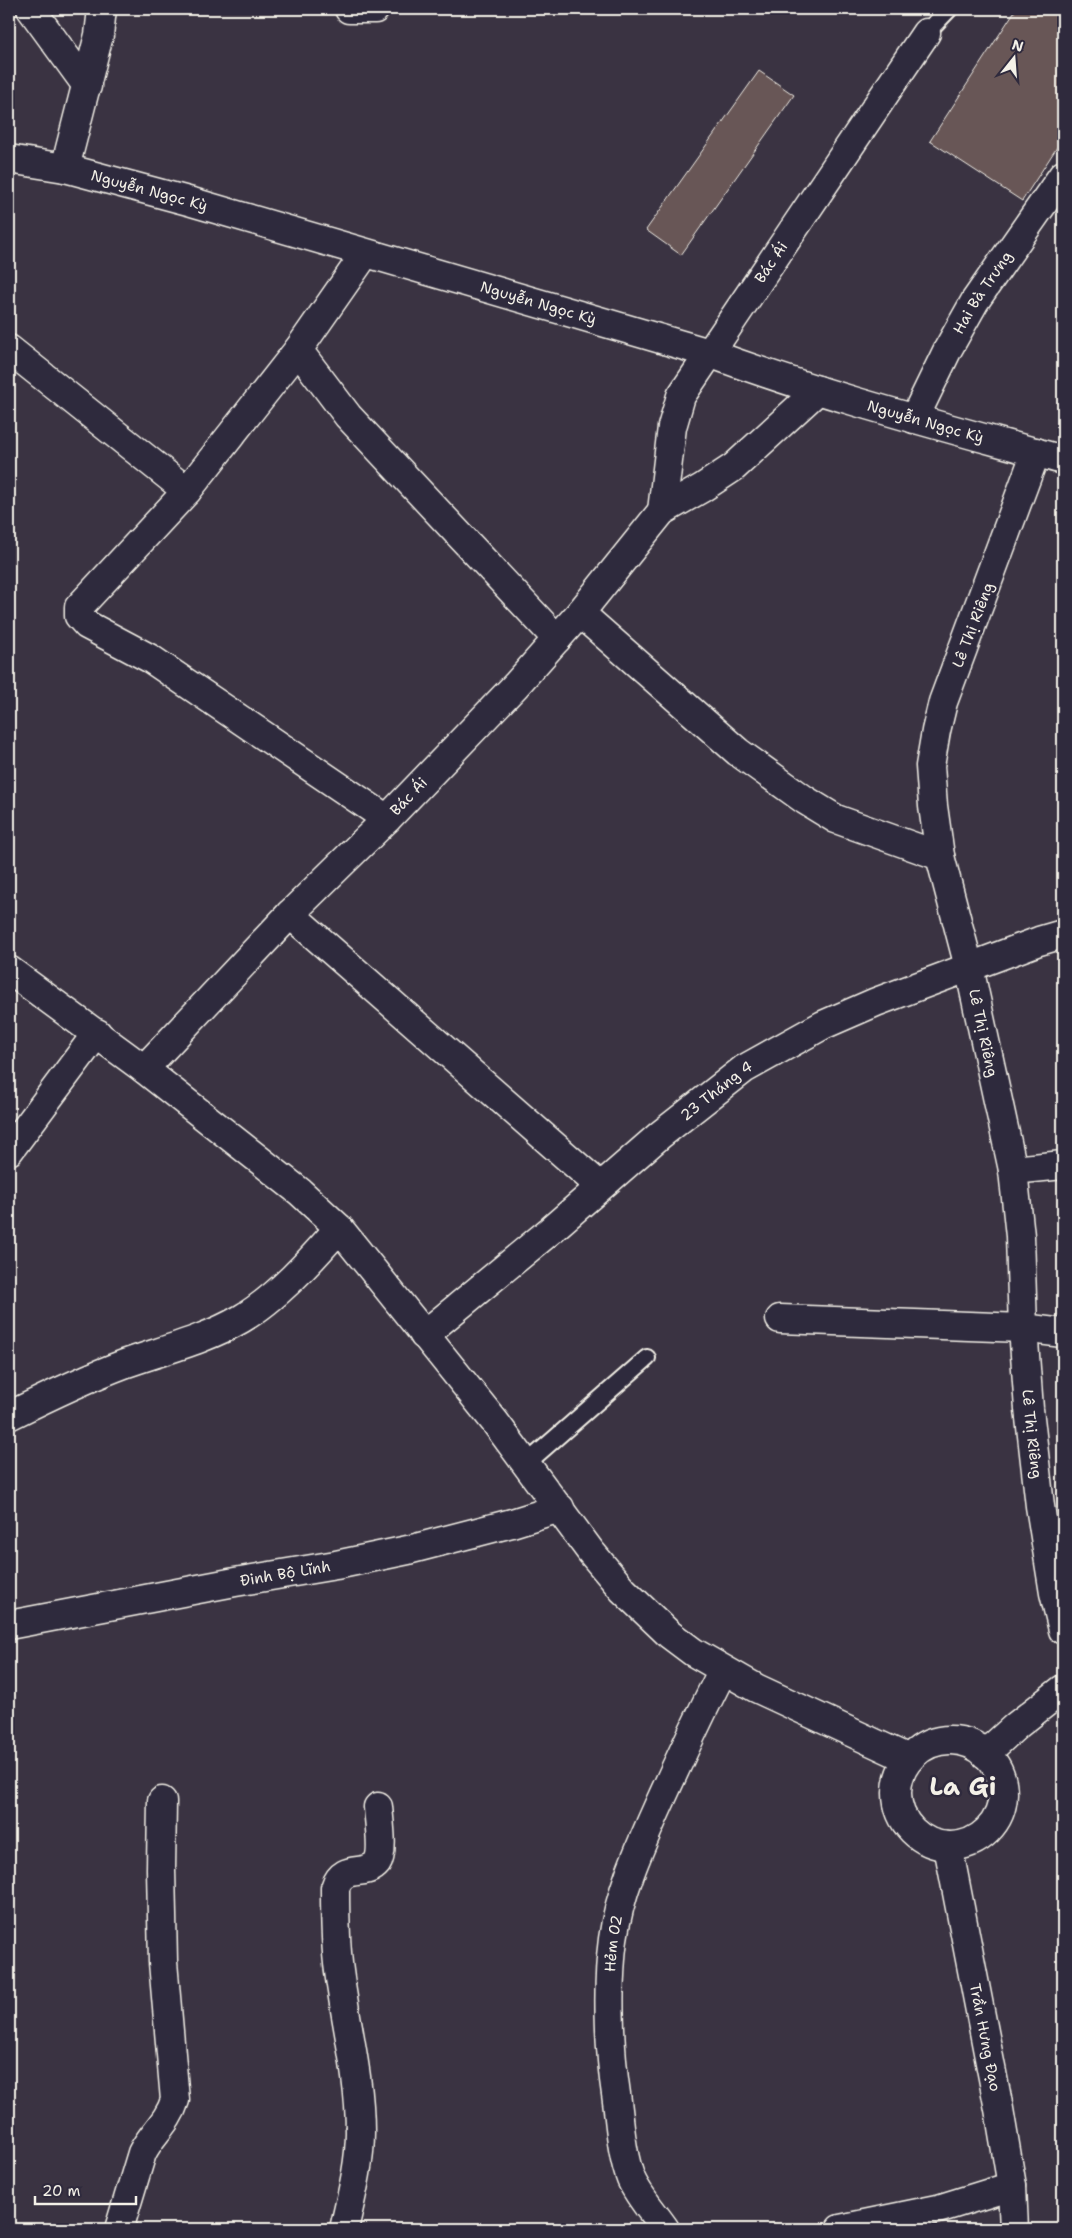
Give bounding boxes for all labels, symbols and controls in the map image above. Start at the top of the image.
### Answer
north arrow [990,32,1040,82]
text: N [1010,35,1026,56]
street label: Nguyễn Ngọc Kỳ [89,165,210,216]
street label: Bác Ái [750,238,792,287]
street label: Hai Bà Trưng [948,247,1017,338]
street label: Nguyễn Ngọc Kỳ [478,277,599,330]
street label: Nguyễn Ngọc Kỳ [865,396,986,448]
street label: Lê Thị Riêng [948,580,998,670]
street label: Bác Ái [386,773,432,820]
street label: Lê Thị Riêng [964,987,1003,1079]
street label: 23 Tháng 4 [676,1056,756,1125]
street label: Lê Thị Riêng [1018,1389,1047,1480]
street label: Đinh Bộ Lĩnh [238,1556,332,1591]
district label: La Gi [930,1769,996,1803]
street label: Hẻm 02 [600,1913,627,1973]
street label: Trần Hưng Đạo [965,1982,1005,2093]
scale bar [35,2173,136,2205]
text: 20 m [42,2181,81,2201]

